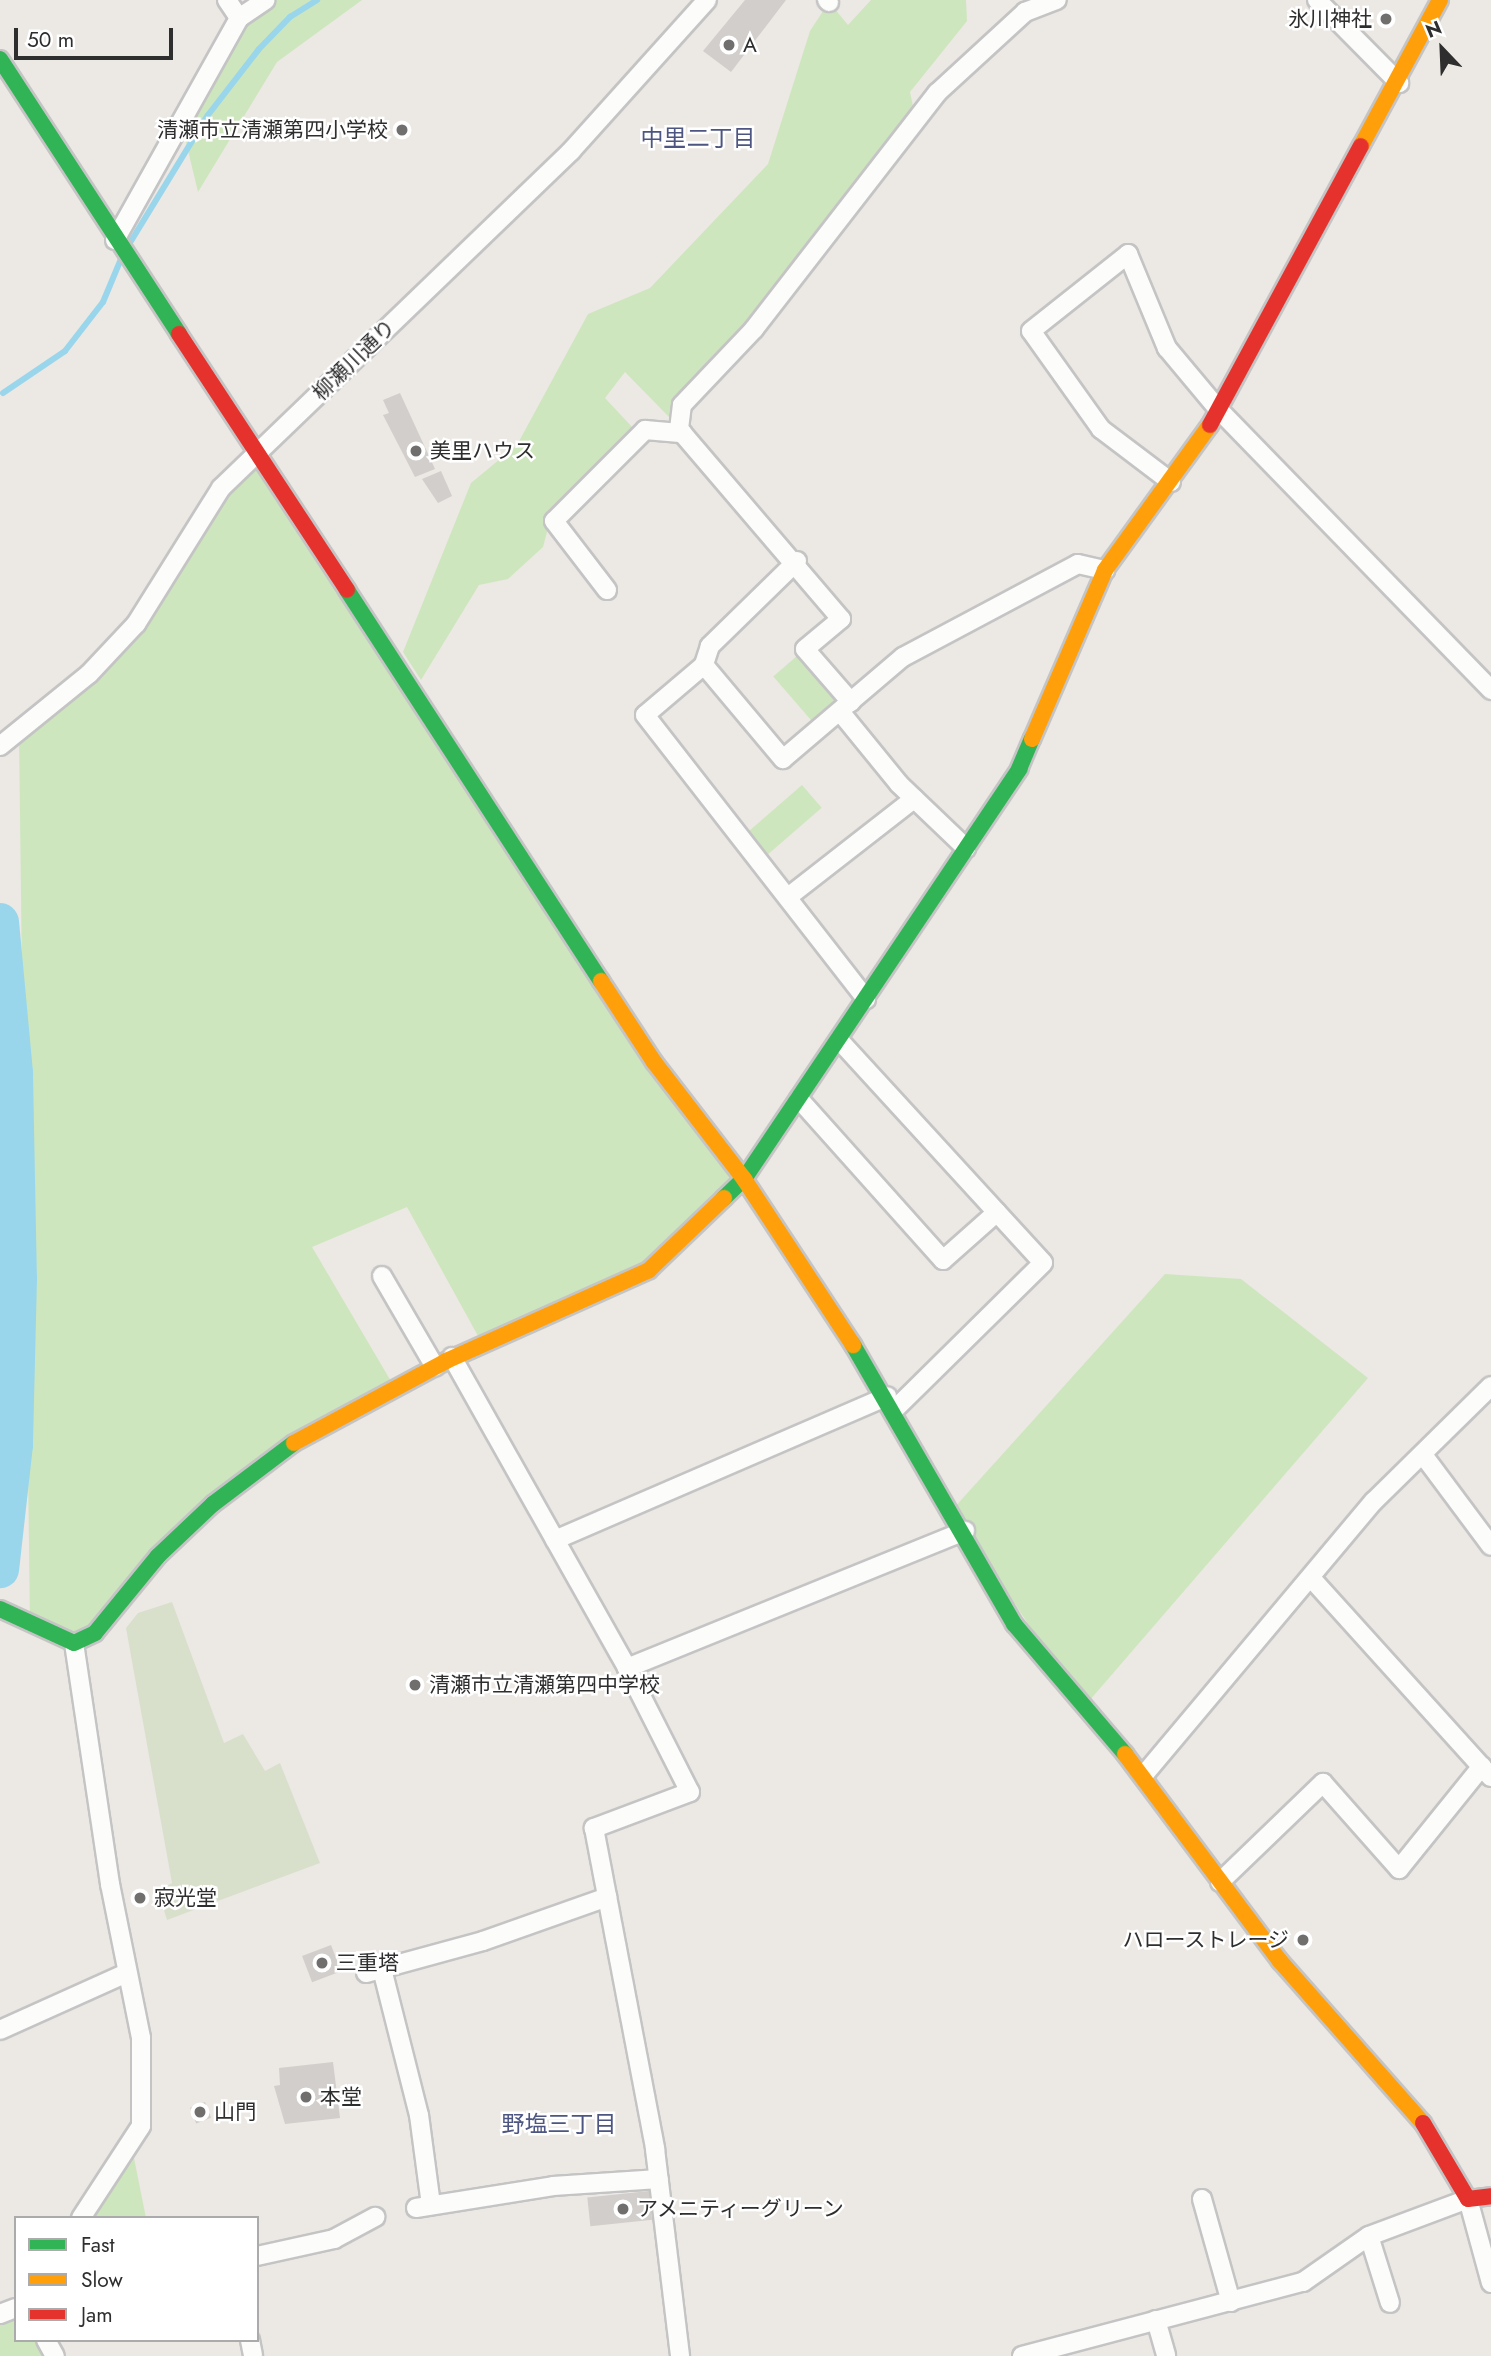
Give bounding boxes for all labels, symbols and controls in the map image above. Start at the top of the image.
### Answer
place label: 氷川神社 [1288,6,1372,32]
marker: 氷川神社 [1378,11,1394,27]
scale bar [18,14,177,58]
north arrow [1407,14,1477,84]
text: N [1421,14,1446,45]
text: 50 m [27,25,74,55]
place label: A [743,32,757,58]
marker: A [721,37,737,53]
place label: 清瀬市立清瀬第四小学校 [157,117,388,143]
marker: 清瀬市立清瀬第四小学校 [394,122,410,138]
district label: 中里二丁目 [641,124,755,152]
street label: 柳瀬川通り [307,314,401,406]
place label: 美里ハウス [430,438,535,464]
marker: 美里ハウス [408,443,424,459]
place label: 清瀬市立清瀬第四中学校 [429,1672,660,1698]
marker: 清瀬市立清瀬第四中学校 [407,1677,423,1693]
place label: 寂光堂 [154,1885,217,1911]
marker: 寂光堂 [132,1890,148,1906]
place label: ハローストレージ [1121,1927,1289,1953]
marker: ハローストレージ [1295,1932,1311,1948]
place label: 三重塔 [336,1950,399,1976]
marker: 三重塔 [314,1955,330,1971]
place label: 本堂 [320,2084,362,2110]
marker: 本堂 [298,2089,314,2105]
place label: 山門 [214,2099,256,2125]
marker: 山門 [192,2104,208,2120]
district label: 野塩三丁目 [502,2110,616,2138]
place label: アメニティーグリーン [637,2196,847,2222]
marker: アメニティーグリーン [615,2201,631,2217]
legend [14,2216,259,2342]
text: Fast [81,2230,114,2260]
text: Slow [81,2265,123,2295]
text: Jam [81,2300,113,2330]

